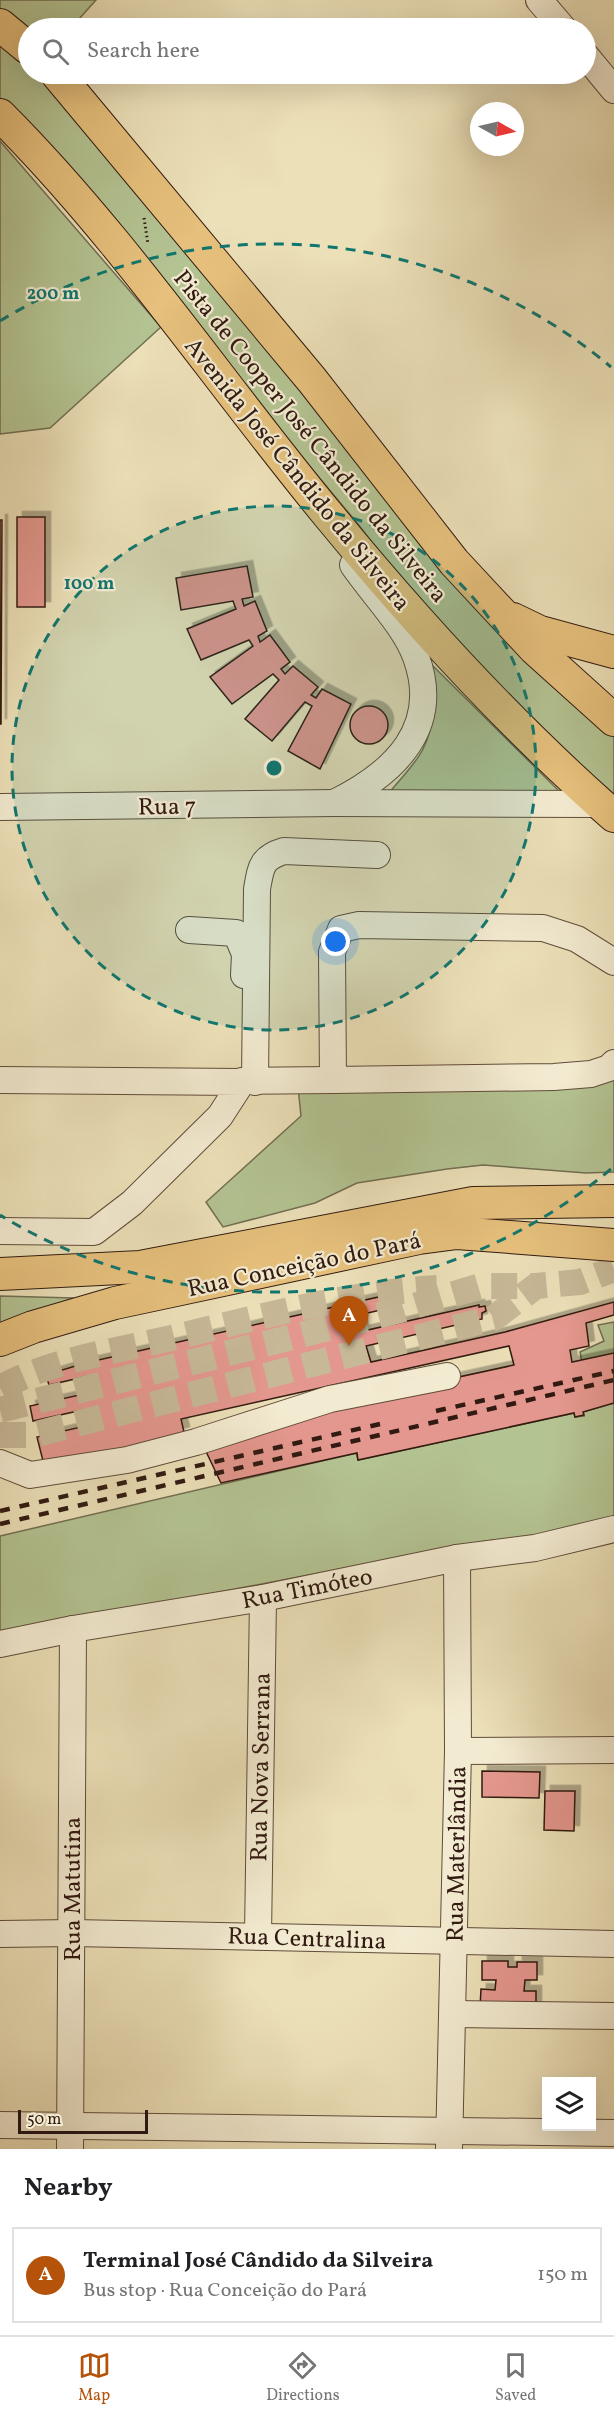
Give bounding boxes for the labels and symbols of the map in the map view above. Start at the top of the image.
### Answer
north arrow [470,102,524,156]
street label: Pista de Cooper José Cândido da Silveira [164,264,455,611]
text: 200 m [27,282,79,307]
street label: Avenida José Cândido da Silveira [175,331,418,619]
text: 100 m [64,572,114,597]
centre of rings [264,758,284,778]
street label: Rua 7 [138,790,197,826]
your location [321,927,350,956]
street label: Rua Conceição do Pará [184,1225,424,1307]
pin: A [330,1296,368,1346]
street label: Rua Timóteo [239,1561,376,1619]
street label: Rua Nova Serrana [243,1672,281,1862]
street label: Rua Materlândia [439,1766,477,1943]
street label: Rua Matutina [57,1817,91,1961]
street label: Rua Centralina [227,1920,387,1960]
scale bar [18,2107,148,2134]

